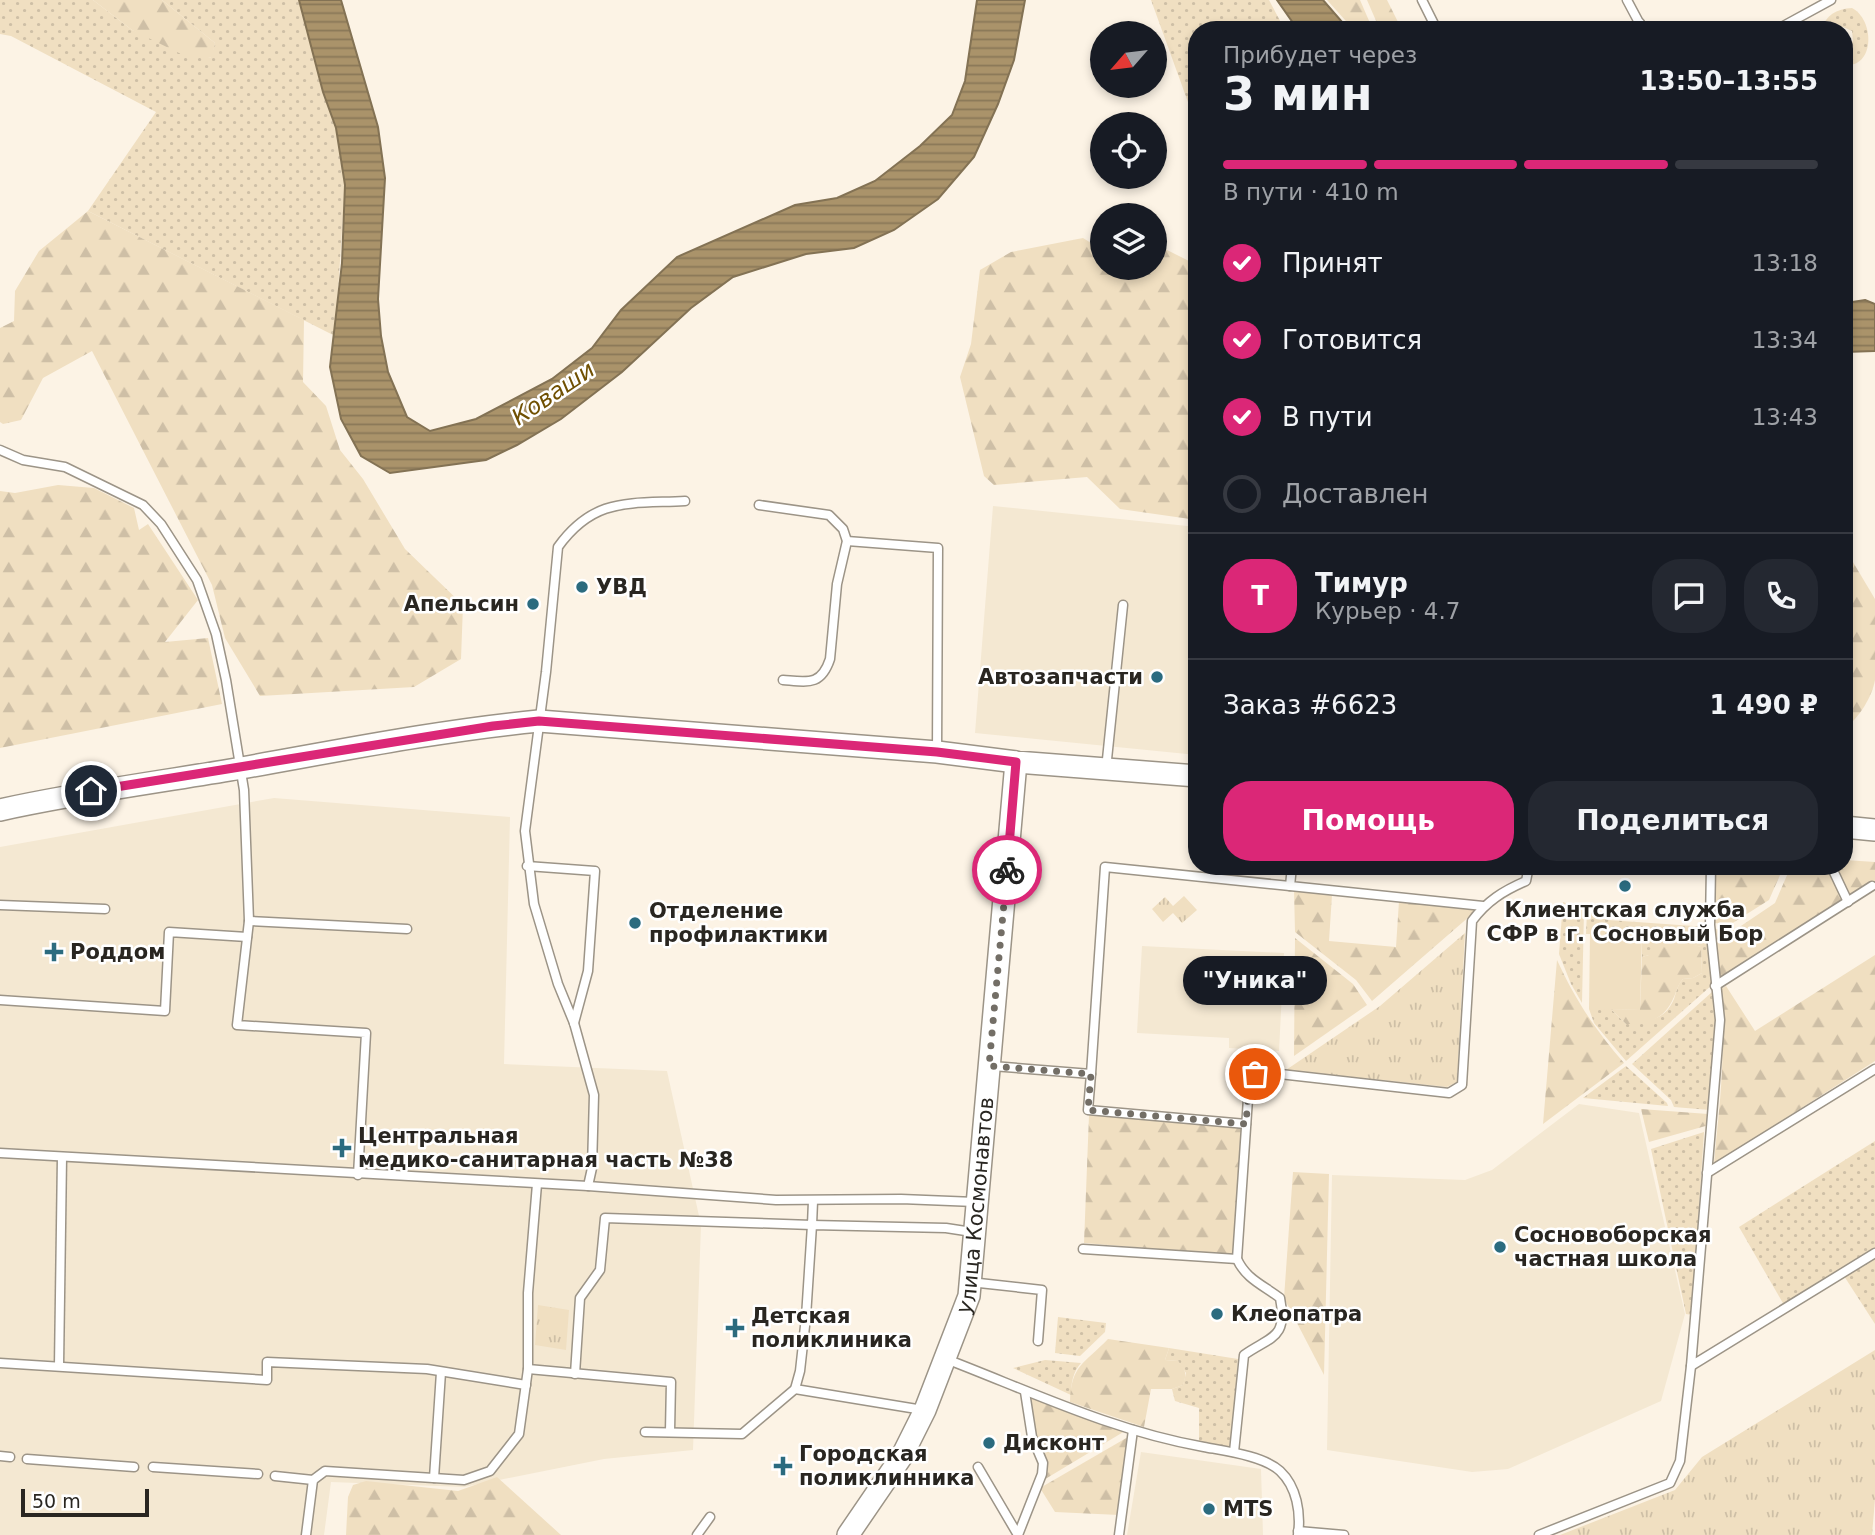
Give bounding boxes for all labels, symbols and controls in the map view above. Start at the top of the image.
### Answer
north arrow [1090,21,1167,98]
map controls [1090,21,1167,280]
text: Прибудет через [1223,42,1417,68]
text: 13:50–13:55 [1639,66,1818,96]
text: 3 мин [1223,67,1373,121]
button: locate [1090,112,1167,189]
text: В пути · 410 m [1223,179,1399,205]
button: layers [1090,203,1167,280]
icon: check [1223,244,1261,282]
text: Принят [1282,248,1383,278]
text: 13:18 [1752,250,1818,276]
icon: check [1223,321,1261,359]
text: Готовится [1282,325,1422,355]
text: 13:34 [1752,327,1818,353]
water label: Коваши [507,356,599,430]
icon: check [1223,398,1261,436]
text: В пути [1282,402,1373,432]
text: 13:43 [1752,404,1818,430]
text: Доставлен [1282,479,1429,509]
button: chat [1652,559,1726,633]
button: phone [1744,559,1818,633]
text: Тимур [1315,568,1408,598]
place label: УВД [596,575,647,599]
marker: УВД [574,579,590,595]
text: Т [1251,581,1269,611]
place label: Апельсин [404,592,519,616]
marker: Апельсин [525,596,541,612]
text: Курьер · 4.7 [1315,598,1460,624]
place label: Автозапчасти [978,665,1143,689]
marker: Автозапчасти [1149,669,1165,685]
text: Заказ #6623 [1223,690,1397,720]
text: 1 490 ₽ [1709,690,1818,720]
pin [61,761,121,821]
icon: home [72,772,110,810]
button: Помощь [1223,781,1514,861]
button: Поделиться [1528,781,1818,861]
courier [972,835,1042,905]
icon: bike [988,851,1026,889]
marker: Клиентская служба СФР в г. Сосновый Бор [1617,878,1633,894]
place label: Клиентская служба СФР в г. Сосновый Бор [1487,898,1763,946]
place label: Отделение профилактики [649,899,828,947]
marker: Отделение профилактики [627,915,643,931]
place label: Роддом [70,940,165,964]
marker: Роддом [44,942,64,962]
callout: "Уника" [1183,955,1327,1004]
text: "Уника" [1203,967,1307,993]
pin [1225,1044,1285,1104]
icon: bag [1236,1055,1274,1093]
street label: улица Космонавтов [951,1096,998,1317]
place label: Центральная медико-санитарная часть №38 [358,1124,733,1172]
marker: Центральная медико-санитарная часть №38 [332,1138,352,1158]
place label: Сосновоборская частная школа [1514,1223,1711,1271]
marker: Сосновоборская частная школа [1492,1239,1508,1255]
place label: Клеопатра [1231,1302,1362,1326]
place label: Детская поликлиника [751,1304,912,1352]
marker: Клеопатра [1209,1306,1225,1322]
marker: Детская поликлиника [725,1318,745,1338]
place label: Дисконт [1003,1431,1105,1455]
marker: Дисконт [981,1435,997,1451]
place label: Городская поликлинника [799,1442,975,1490]
marker: Городская поликлинника [773,1456,793,1476]
scale bar [21,1486,149,1518]
text: 50 m [32,1490,81,1512]
place label: MTS [1223,1497,1273,1521]
marker: MTS [1201,1501,1217,1517]

